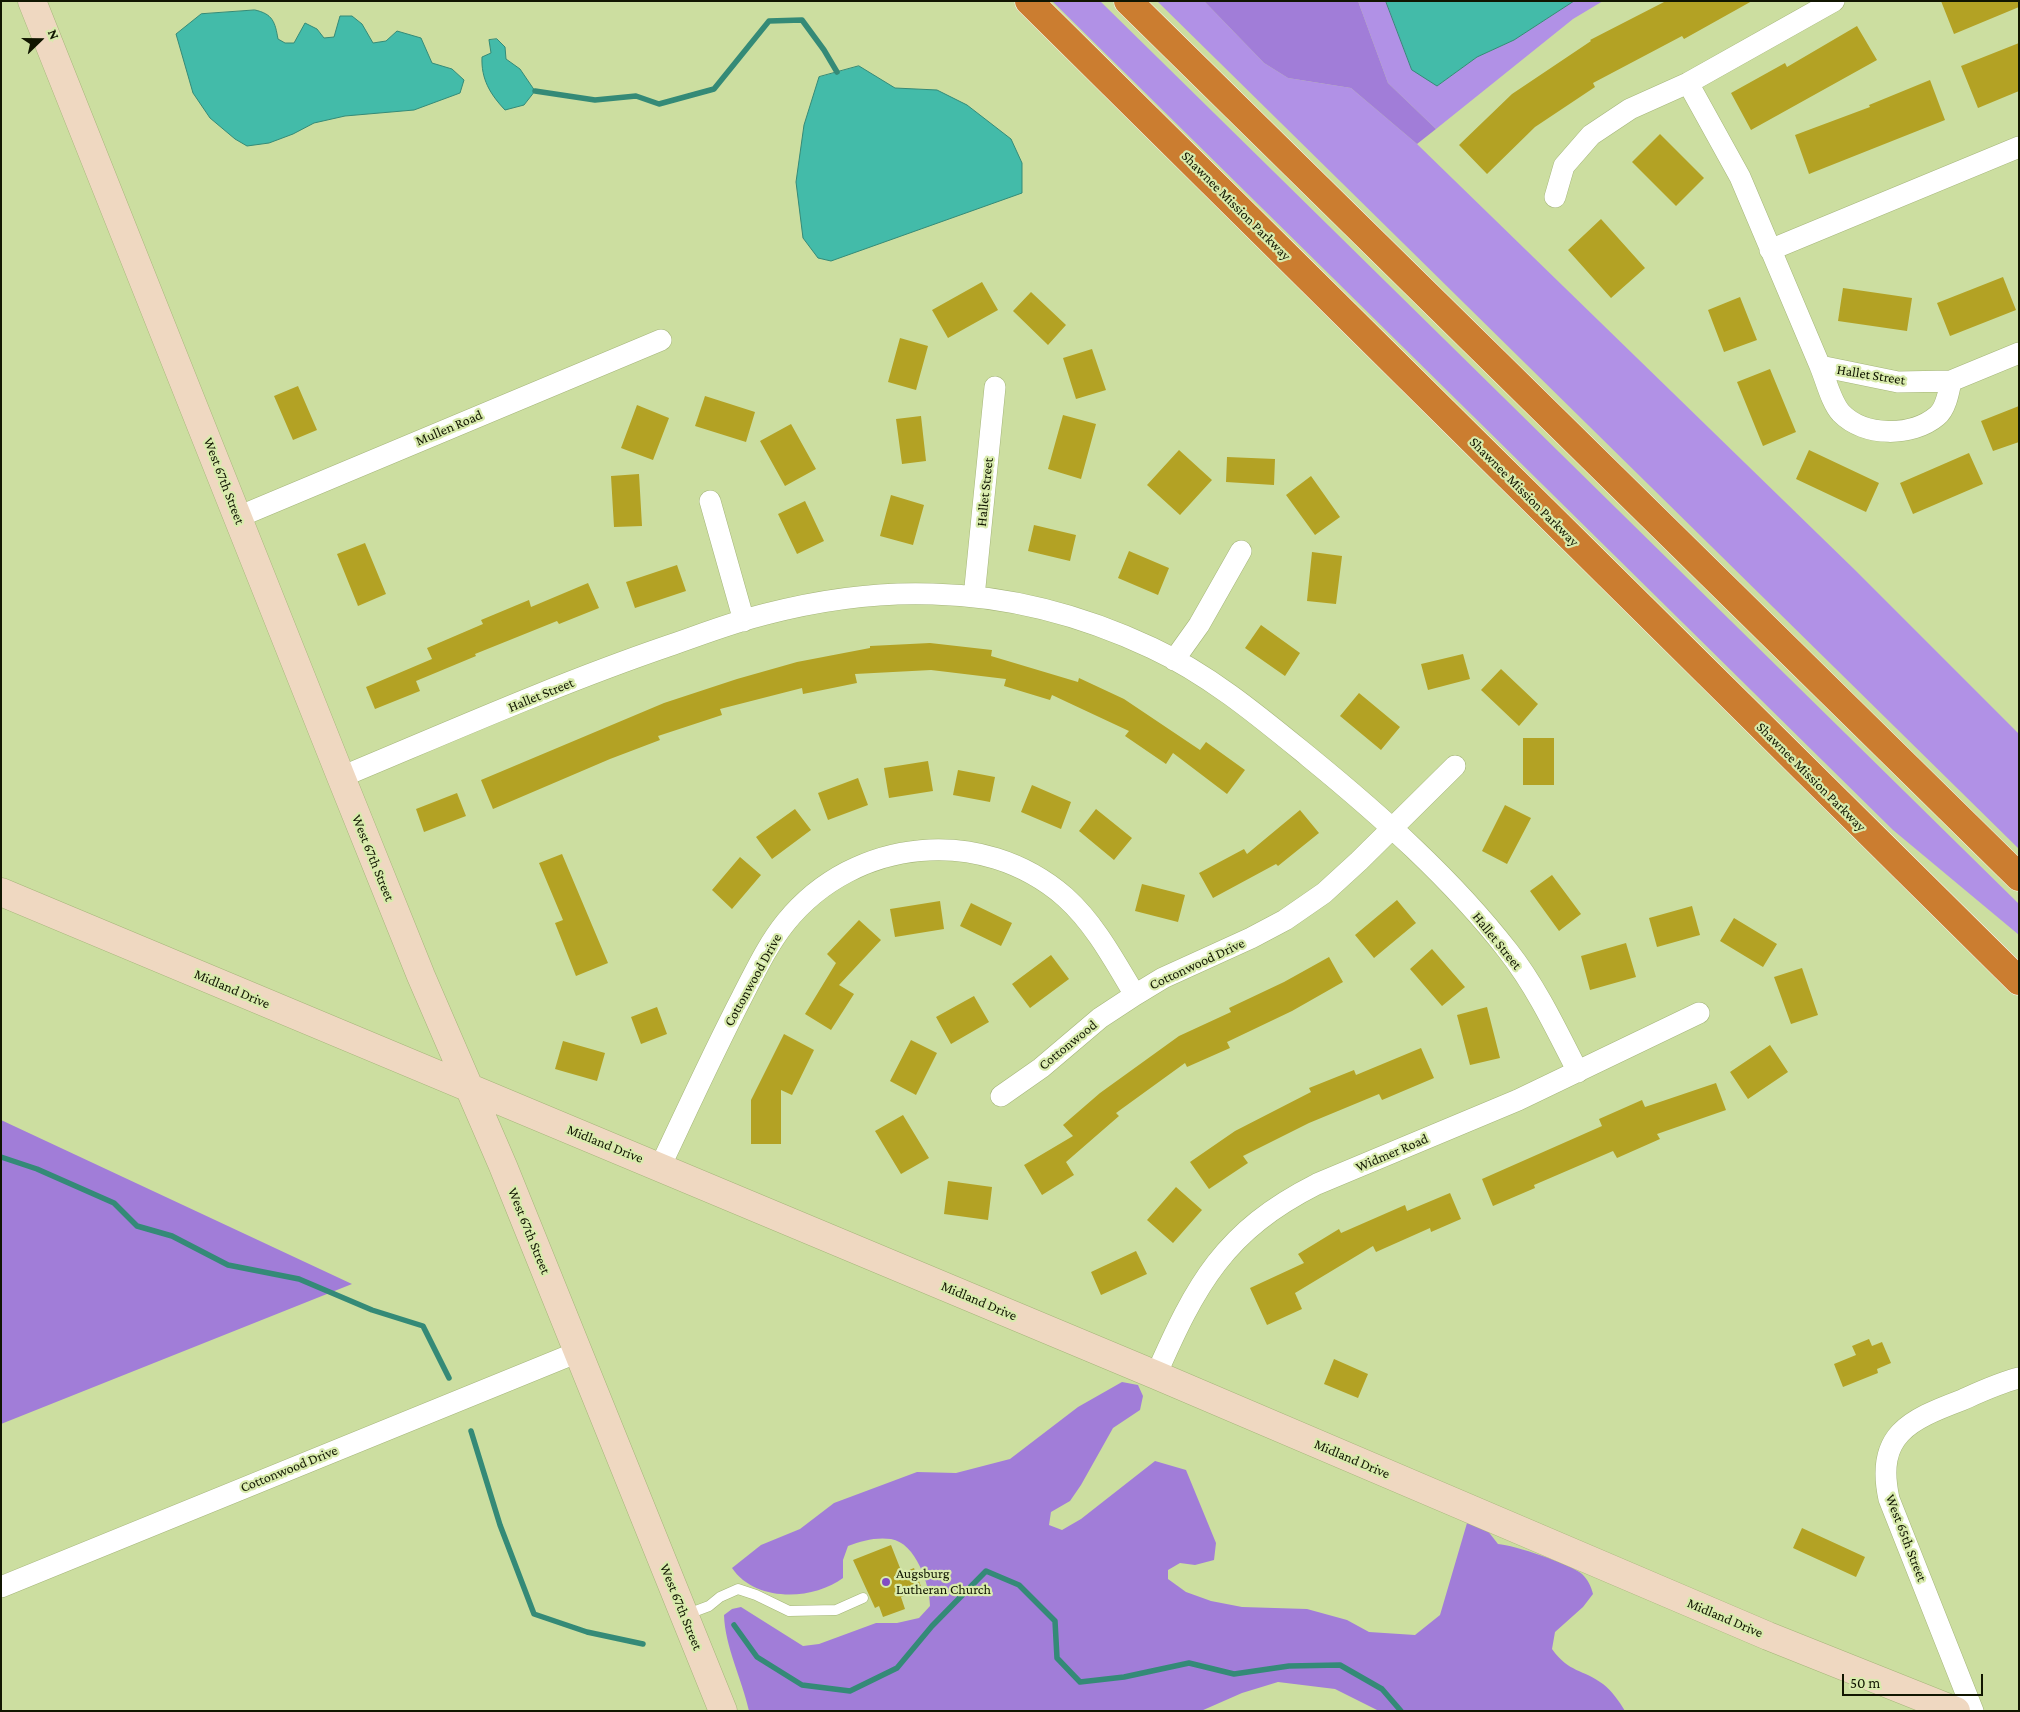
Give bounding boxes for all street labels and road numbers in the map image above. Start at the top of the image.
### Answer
street label: Shawnee Mission Parkway [1178,148,1294,264]
street label: Hallet Street [1835,361,1907,389]
street label: Mullen Road [413,406,485,450]
street label: Shawnee Mission Parkway [1466,434,1582,550]
street label: West 67th Street [200,435,248,527]
street label: Hallet Street [973,457,997,527]
street label: Hallet Street [506,674,576,716]
street label: Shawnee Mission Parkway [1753,719,1869,835]
street label: West 67th Street [348,812,398,904]
street label: Hallet Street [1469,909,1525,973]
street label: Cottonwood Drive [721,931,785,1029]
street label: Cottonwood Drive [1147,935,1247,993]
street label: Midland Drive [192,965,272,1013]
street label: Cottonwood [1035,1016,1101,1074]
street label: Midland Drive [564,1121,646,1167]
street label: Widmer Road [1353,1130,1431,1176]
street label: West 67th Street [504,1185,554,1277]
street label: Midland Drive [939,1277,1019,1325]
street label: Midland Drive [1312,1435,1392,1483]
street label: Cottonwood Drive [238,1442,340,1496]
street label: West 65th Street [1882,1492,1930,1584]
street label: West 67th Street [656,1561,706,1653]
street label: Midland Drive [1685,1594,1765,1642]

